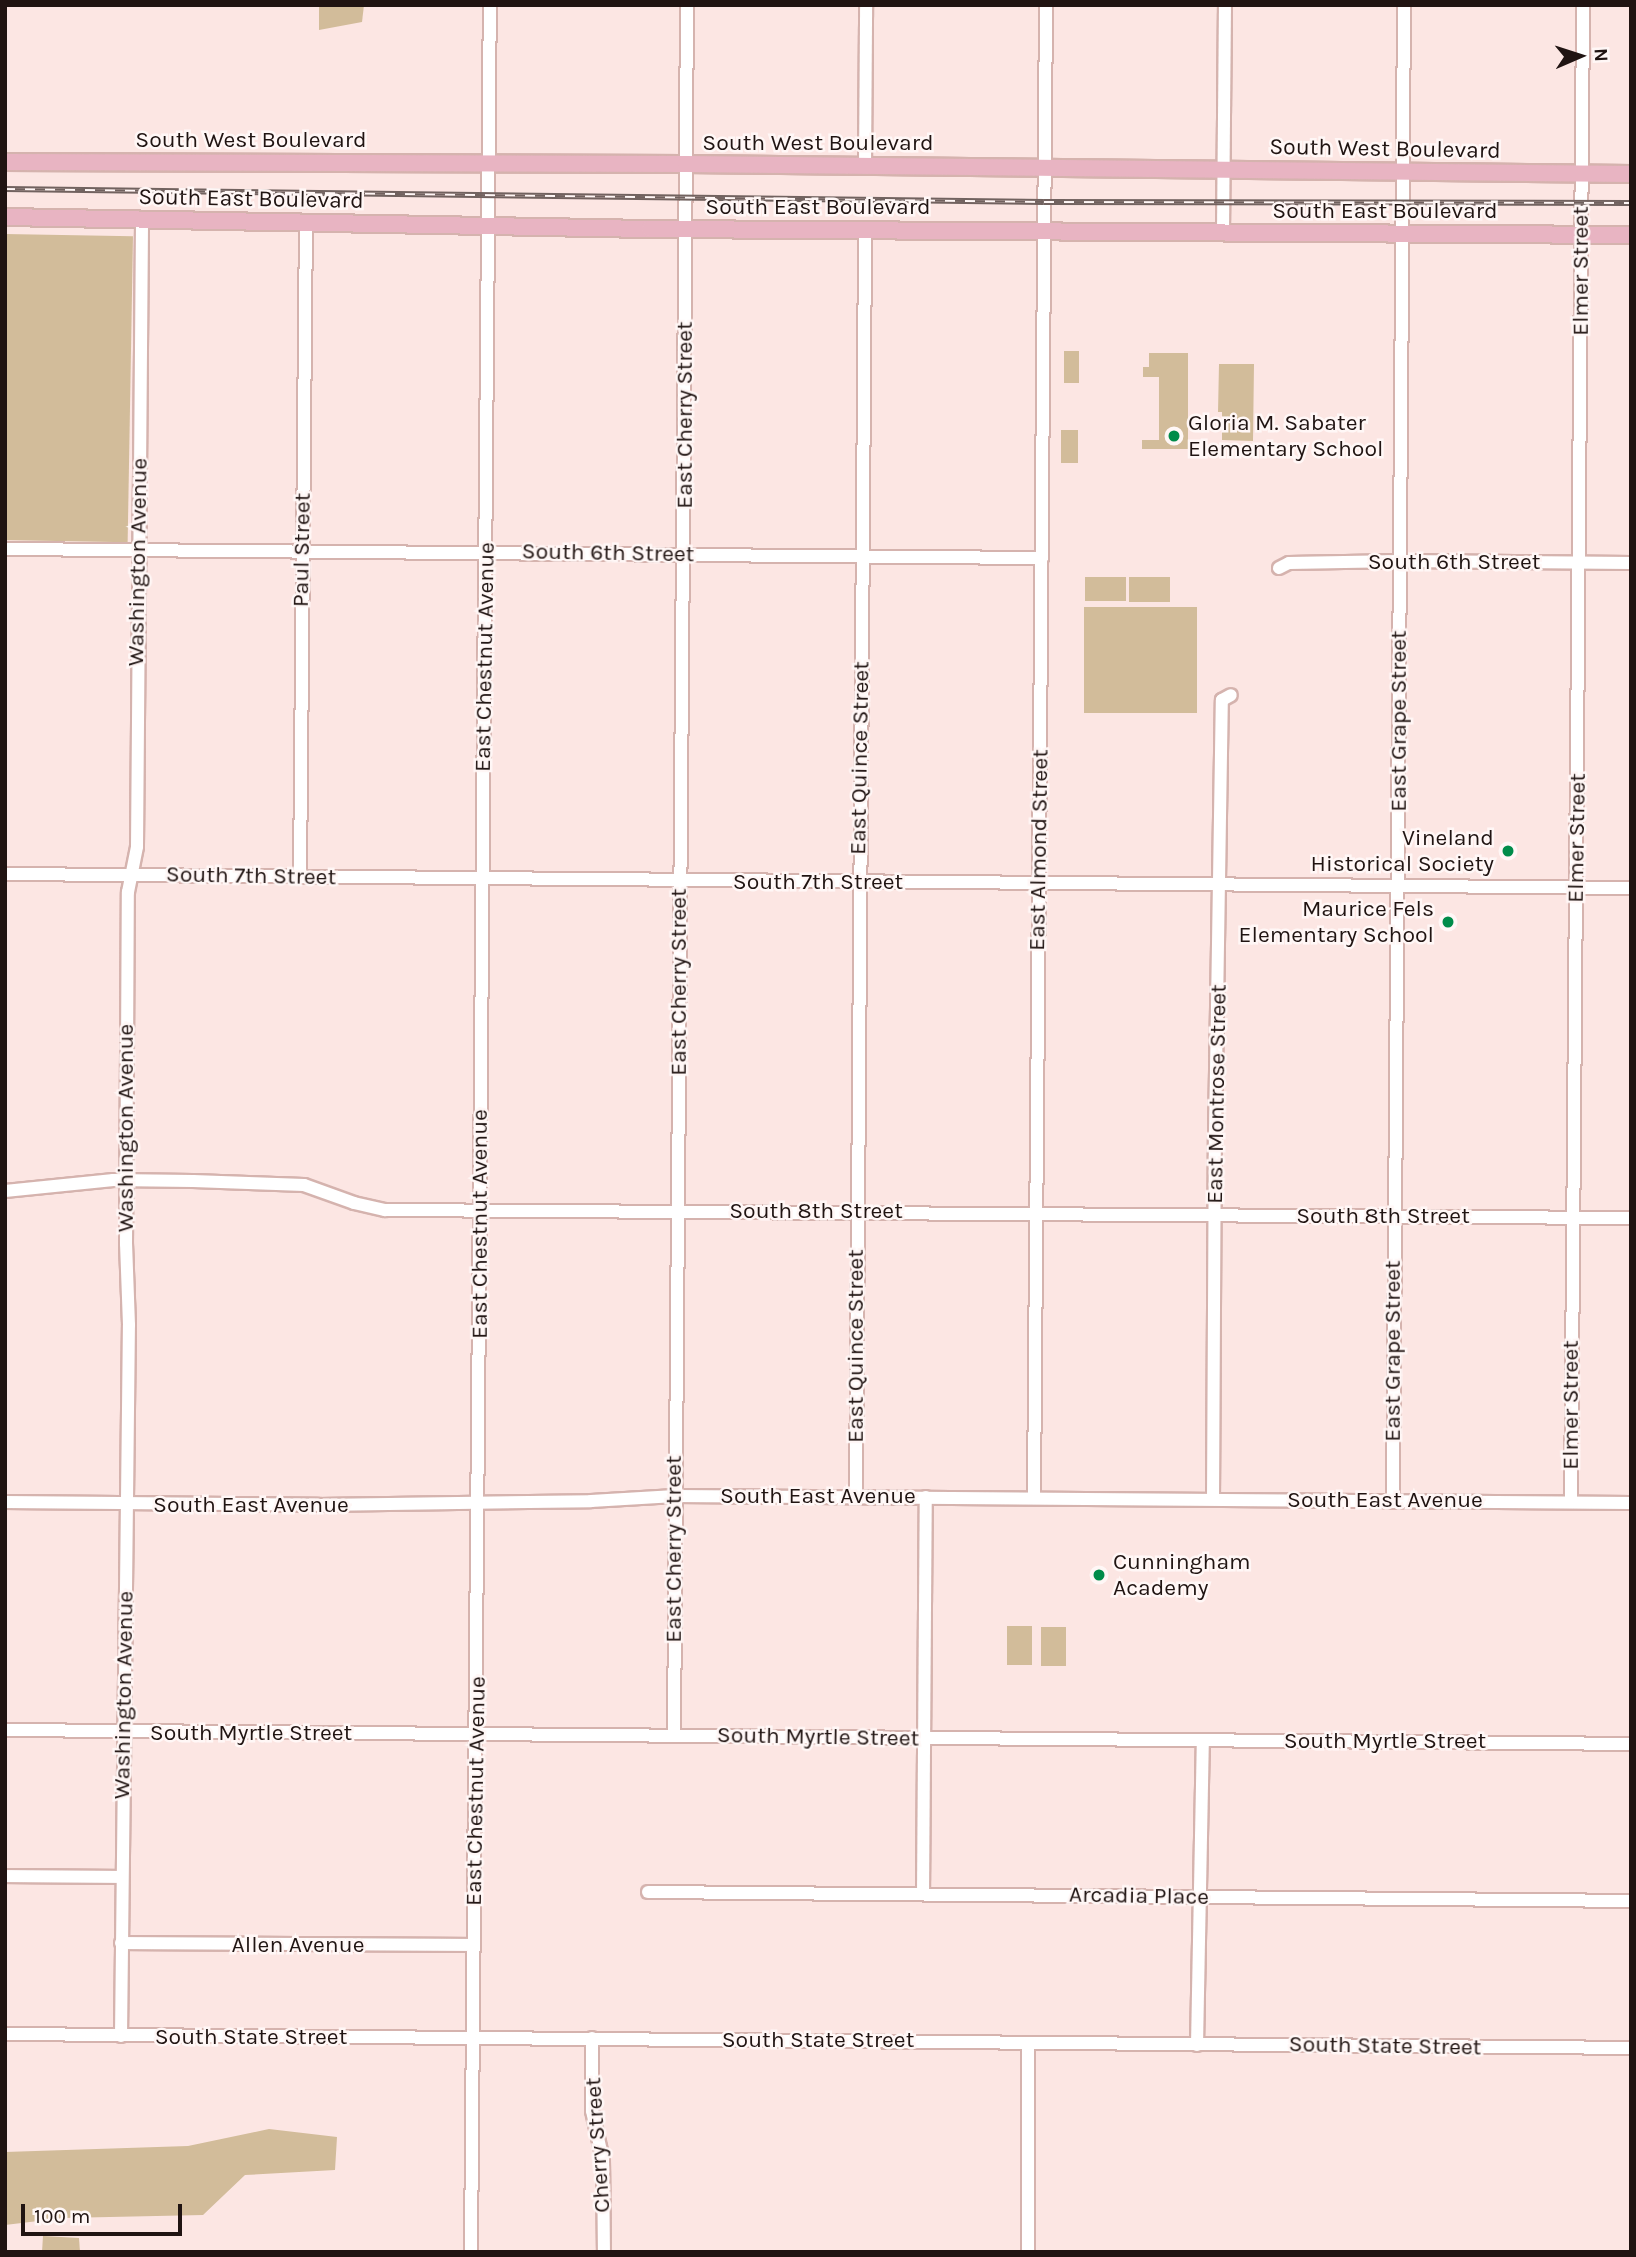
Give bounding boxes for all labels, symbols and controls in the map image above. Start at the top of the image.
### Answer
north arrow [1545,21,1615,91]
text: N [1590,48,1612,62]
street label: South West Boulevard [135,126,367,154]
street label: South West Boulevard [702,129,934,157]
street label: South West Boulevard [1269,133,1501,165]
street label: South East Boulevard [138,183,364,215]
street label: South East Boulevard [705,193,931,221]
street label: South East Boulevard [1272,197,1498,225]
street label: Elmer Street [1567,206,1595,336]
street label: East Cherry Street [671,321,699,509]
place label: Gloria M. Sabater Elementary School [1188,409,1383,463]
marker: Gloria M. Sabater Elementary School [1166,428,1182,444]
street label: Washington Avenue [122,458,154,666]
street label: Paul Street [287,493,317,607]
street label: South 6th Street [521,538,695,568]
street label: East Chestnut Avenue [469,542,501,772]
street label: South 6th Street [1368,548,1540,576]
street label: East Grape Street [1385,630,1413,812]
street label: East Quince Street [845,661,875,855]
street label: East Almond Street [1023,749,1055,951]
street label: Elmer Street [1562,773,1592,903]
place label: Vineland Historical Society [1311,824,1494,878]
marker: Vineland Historical Society [1500,843,1516,859]
street label: South 7th Street [166,861,336,891]
street label: South 7th Street [733,868,903,896]
street label: East Cherry Street [665,888,693,1076]
place label: Maurice Fels Elementary School [1239,895,1434,949]
marker: Maurice Fels Elementary School [1440,914,1456,930]
street label: East Montrose Street [1201,984,1233,1204]
street label: Washington Avenue [112,1024,140,1232]
street label: East Chestnut Avenue [466,1109,494,1339]
street label: South 8th Street [729,1197,903,1225]
street label: South 8th Street [1296,1202,1470,1230]
street label: East Quince Street [842,1249,870,1443]
street label: East Grape Street [1379,1260,1407,1442]
street label: Elmer Street [1557,1340,1585,1470]
street label: East Cherry Street [660,1455,688,1643]
street label: South East Avenue [720,1482,916,1510]
street label: South East Avenue [1287,1486,1483,1514]
street label: South East Avenue [153,1491,349,1519]
place label: Cunningham Academy [1113,1548,1251,1602]
marker: Cunningham Academy [1091,1567,1107,1583]
street label: Washington Avenue [108,1591,140,1799]
street label: East Chestnut Avenue [460,1676,492,1906]
street label: South Myrtle Street [150,1719,352,1747]
street label: South Myrtle Street [717,1721,919,1753]
street label: South Myrtle Street [1284,1727,1486,1755]
street label: Arcadia Place [1069,1881,1209,1911]
street label: Allen Avenue [232,1931,364,1959]
street label: South State Street [155,2023,347,2051]
street label: South State Street [722,2026,914,2054]
street label: South State Street [1288,2031,1482,2061]
street label: Cherry Street [579,2076,617,2214]
scale bar [24,2190,186,2234]
text: 100 m [34,2204,91,2228]

